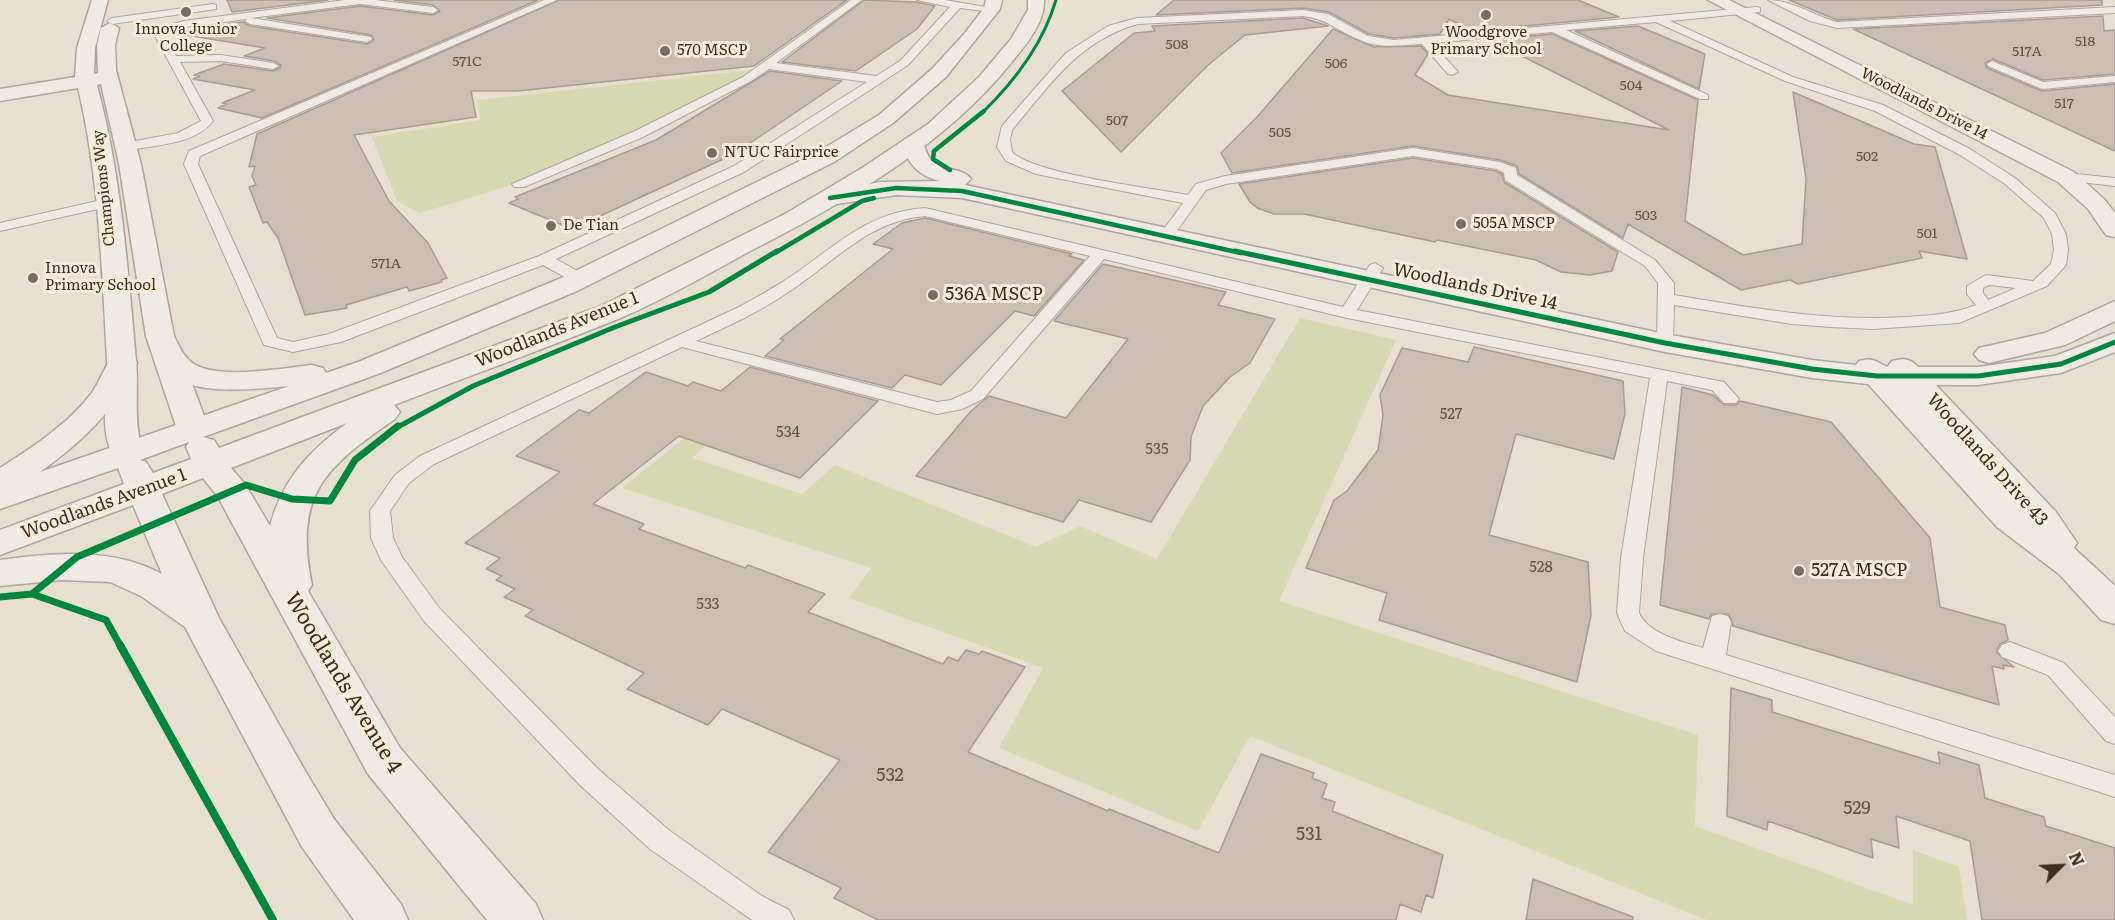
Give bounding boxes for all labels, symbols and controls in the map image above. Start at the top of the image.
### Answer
marker: Innova Junior College [179,5,193,19]
marker: Woodgrove Primary School [1479,8,1493,22]
place label: Innova Junior College [135,21,237,56]
place label: Woodgrove Primary School [1431,24,1541,59]
house number: 518 [2075,34,2095,50]
house number: 508 [1166,37,1188,53]
place label: 570 MSCP [677,42,747,60]
marker: 570 MSCP [658,44,672,58]
house number: 517A [2012,44,2042,60]
house number: 571C [452,54,482,70]
house number: 506 [1325,56,1347,72]
street label: Woodlands Drive 14 [1858,64,1990,144]
house number: 504 [1620,78,1642,94]
house number: 517 [2054,96,2074,112]
house number: 507 [1106,113,1128,129]
house number: 505 [1269,125,1291,141]
street label: Champions Way [89,129,119,247]
place label: NTUC Fairprice [724,144,838,162]
marker: NTUC Fairprice [705,146,719,160]
house number: 502 [1856,149,1878,165]
house number: 503 [1635,208,1657,224]
place label: 505A MSCP [1473,215,1554,233]
place label: De Tian [563,217,619,235]
marker: 505A MSCP [1454,217,1468,231]
marker: De Tian [544,219,558,233]
house number: 501 [1917,226,1937,242]
house number: 571A [371,256,401,272]
street label: Woodlands Drive 14 [1391,259,1559,315]
place label: Innova Primary School [45,260,156,295]
marker: Innova Primary School [26,271,40,285]
place label: 536A MSCP [945,284,1043,306]
street label: Woodlands Avenue 1 [472,287,642,373]
marker: 536A MSCP [926,288,940,302]
street label: Woodlands Drive 43 [1922,389,2052,531]
house number: 527 [1440,406,1462,424]
house number: 534 [776,424,800,442]
house number: 535 [1145,441,1169,459]
street label: Woodlands Avenue 1 [18,464,190,544]
house number: 528 [1529,559,1553,577]
place label: 527A MSCP [1811,560,1907,582]
marker: 527A MSCP [1792,564,1806,578]
street label: Woodlands Avenue 4 [279,588,407,778]
house number: 533 [696,596,720,614]
house number: 532 [876,765,904,787]
house number: 529 [1843,798,1871,820]
house number: 531 [1296,824,1322,846]
north arrow [2031,836,2091,896]
text: N [2064,848,2091,870]

